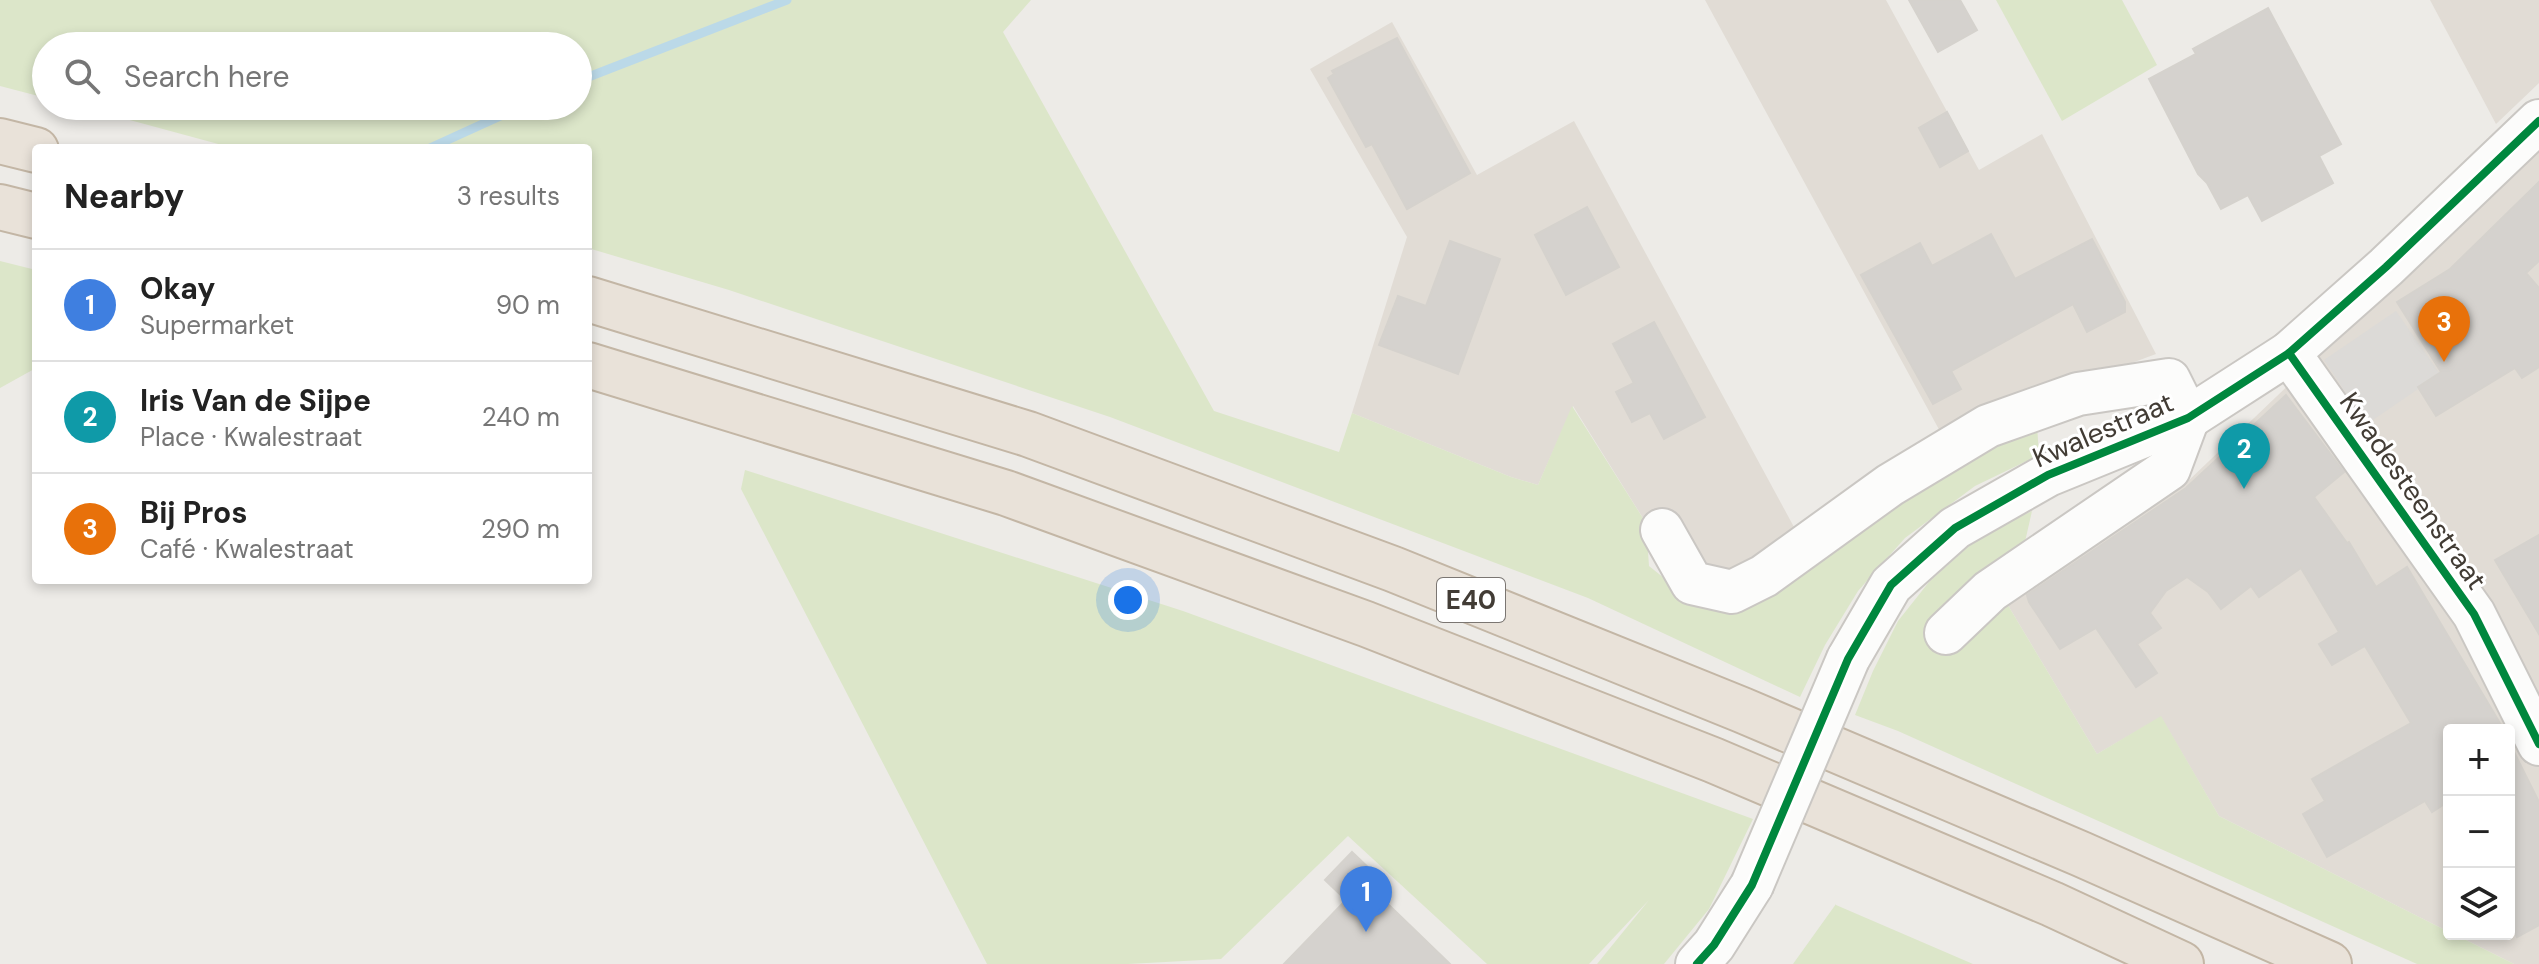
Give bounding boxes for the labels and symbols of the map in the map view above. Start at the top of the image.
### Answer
pin: 3 [2418,296,2470,362]
street label: Kwalestraat [2027,384,2179,476]
street label: Kwadesteenstraat [2331,385,2495,597]
pin: 2 [2218,423,2270,489]
road number: E40 [1437,578,1505,622]
your location [1108,580,1148,620]
pin: 1 [1340,866,1392,932]

